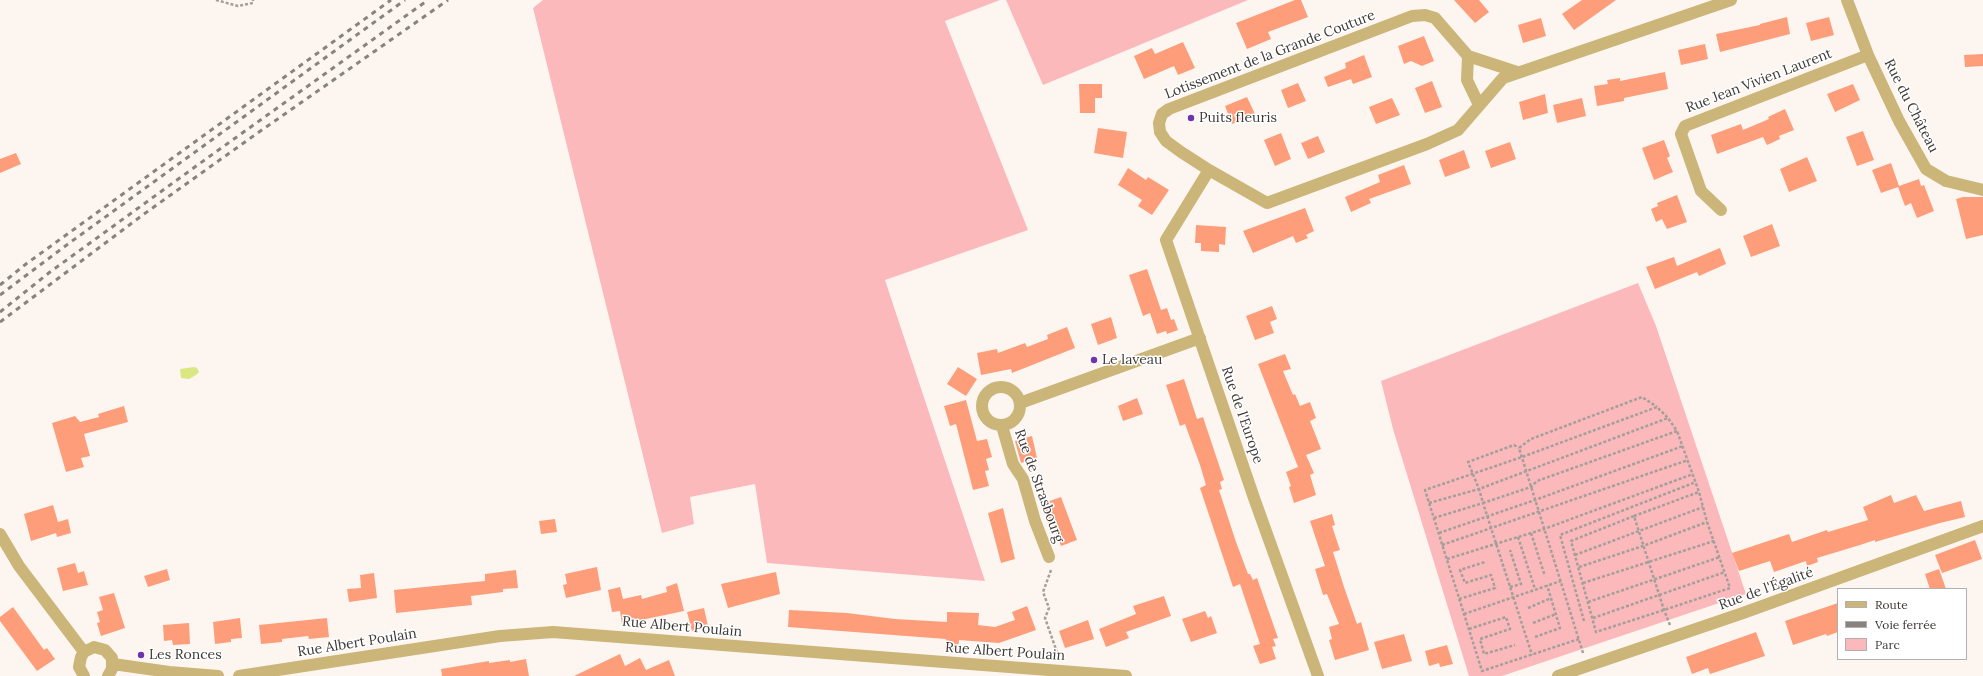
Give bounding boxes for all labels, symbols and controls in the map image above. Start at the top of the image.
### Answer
street label: Lotissement de la Grande Couture [1163,7,1377,103]
street label: Rue Jean Vivien Laurent [1684,45,1834,117]
street label: Rue du Château [1880,56,1942,156]
place label: Puits fleuris [1199,110,1277,126]
marker: Puits fleuris [1186,113,1196,123]
place label: Le laveau [1102,352,1162,368]
marker: Le laveau [1089,355,1099,365]
street label: Rue de l'Europe [1217,364,1267,466]
street label: Rue de Strasbourg [1011,427,1067,545]
street label: Rue de l'Égalité [1716,564,1816,614]
legend [1837,588,1967,660]
text: Route [1875,597,1908,612]
street label: Rue Albert Poulain [621,613,743,641]
text: Voie ferrée [1875,617,1936,632]
street label: Rue Albert Poulain [296,625,418,661]
text: Parc [1875,637,1900,652]
street label: Rue Albert Poulain [944,639,1066,665]
place label: Les Ronces [149,647,222,663]
marker: Les Ronces [136,650,146,660]

